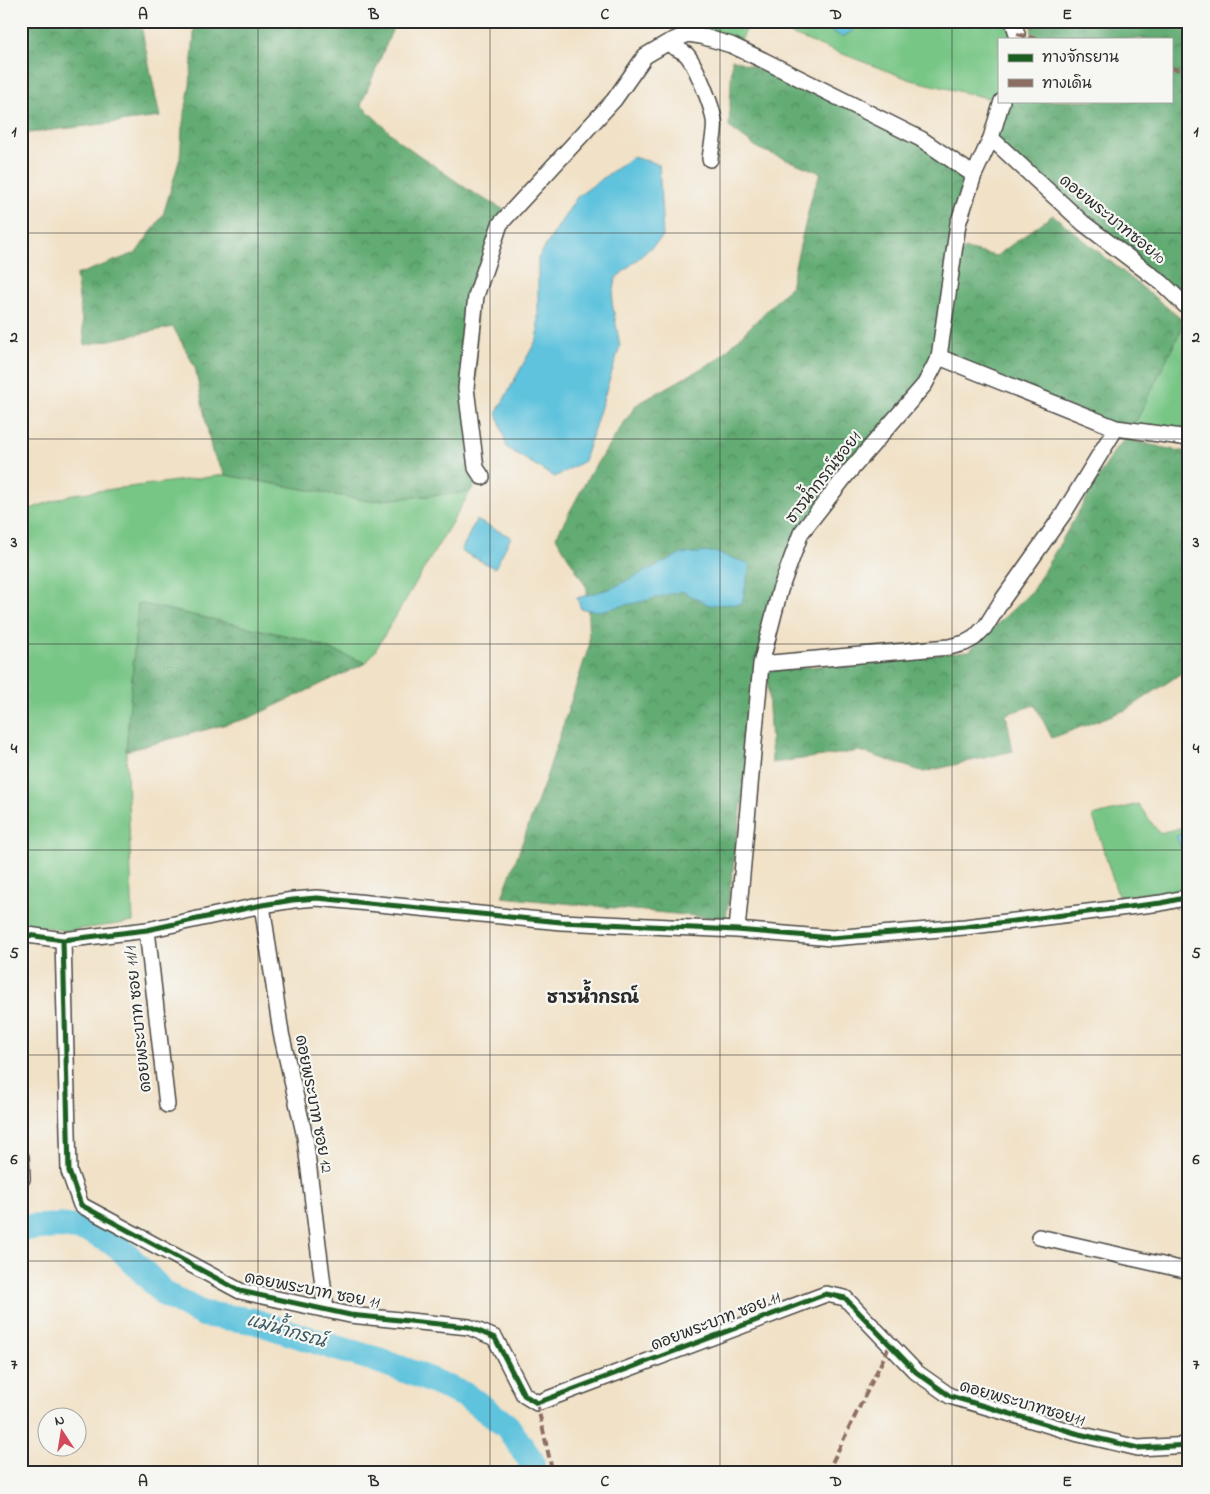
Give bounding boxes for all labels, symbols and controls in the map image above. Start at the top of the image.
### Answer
text: A [138,3,148,27]
text: B [368,3,380,27]
text: C [601,3,610,27]
text: D [829,3,842,27]
text: E [1062,3,1072,27]
legend [998,38,1172,102]
text: ทางจักรยาน [1042,47,1119,69]
text: ทางเดิน [1042,73,1092,95]
text: 1 [11,120,17,144]
text: 1 [1193,120,1199,144]
street label: ดอยพระบาทซอย10 [1053,169,1171,271]
text: 2 [9,326,18,350]
text: 2 [1191,326,1200,350]
street label: ธารน้ำกรณ์ซอย1 [776,424,868,529]
text: 3 [10,531,18,555]
text: 3 [1192,531,1200,555]
text: 4 [10,737,18,761]
text: 4 [1192,737,1200,761]
text: 5 [9,942,19,966]
text: 5 [1191,942,1201,966]
street label: ดอยพระบาท ซอย 11/1 [119,944,159,1094]
district label: ธารน้ำกรณ์ [547,979,639,1012]
street label: ดอยพระบาท ซอย 12 [288,1033,338,1175]
text: 6 [9,1148,18,1172]
text: 6 [1191,1148,1200,1172]
street label: ดอยพระบาท ซอย 11 [242,1266,382,1316]
street label: ดอยพระบาท ซอย 11 [648,1286,784,1358]
water label: แม่น้ำกรณ์ [243,1302,334,1357]
text: 7 [11,1353,18,1377]
text: 7 [1193,1353,1200,1377]
street label: ดอยพระบาทซอย11 [957,1375,1087,1433]
north arrow [38,1406,88,1456]
text: N [53,1409,66,1432]
text: A [138,1470,148,1494]
text: B [368,1470,380,1494]
text: C [601,1470,610,1494]
text: D [829,1470,842,1494]
text: E [1062,1470,1072,1494]

